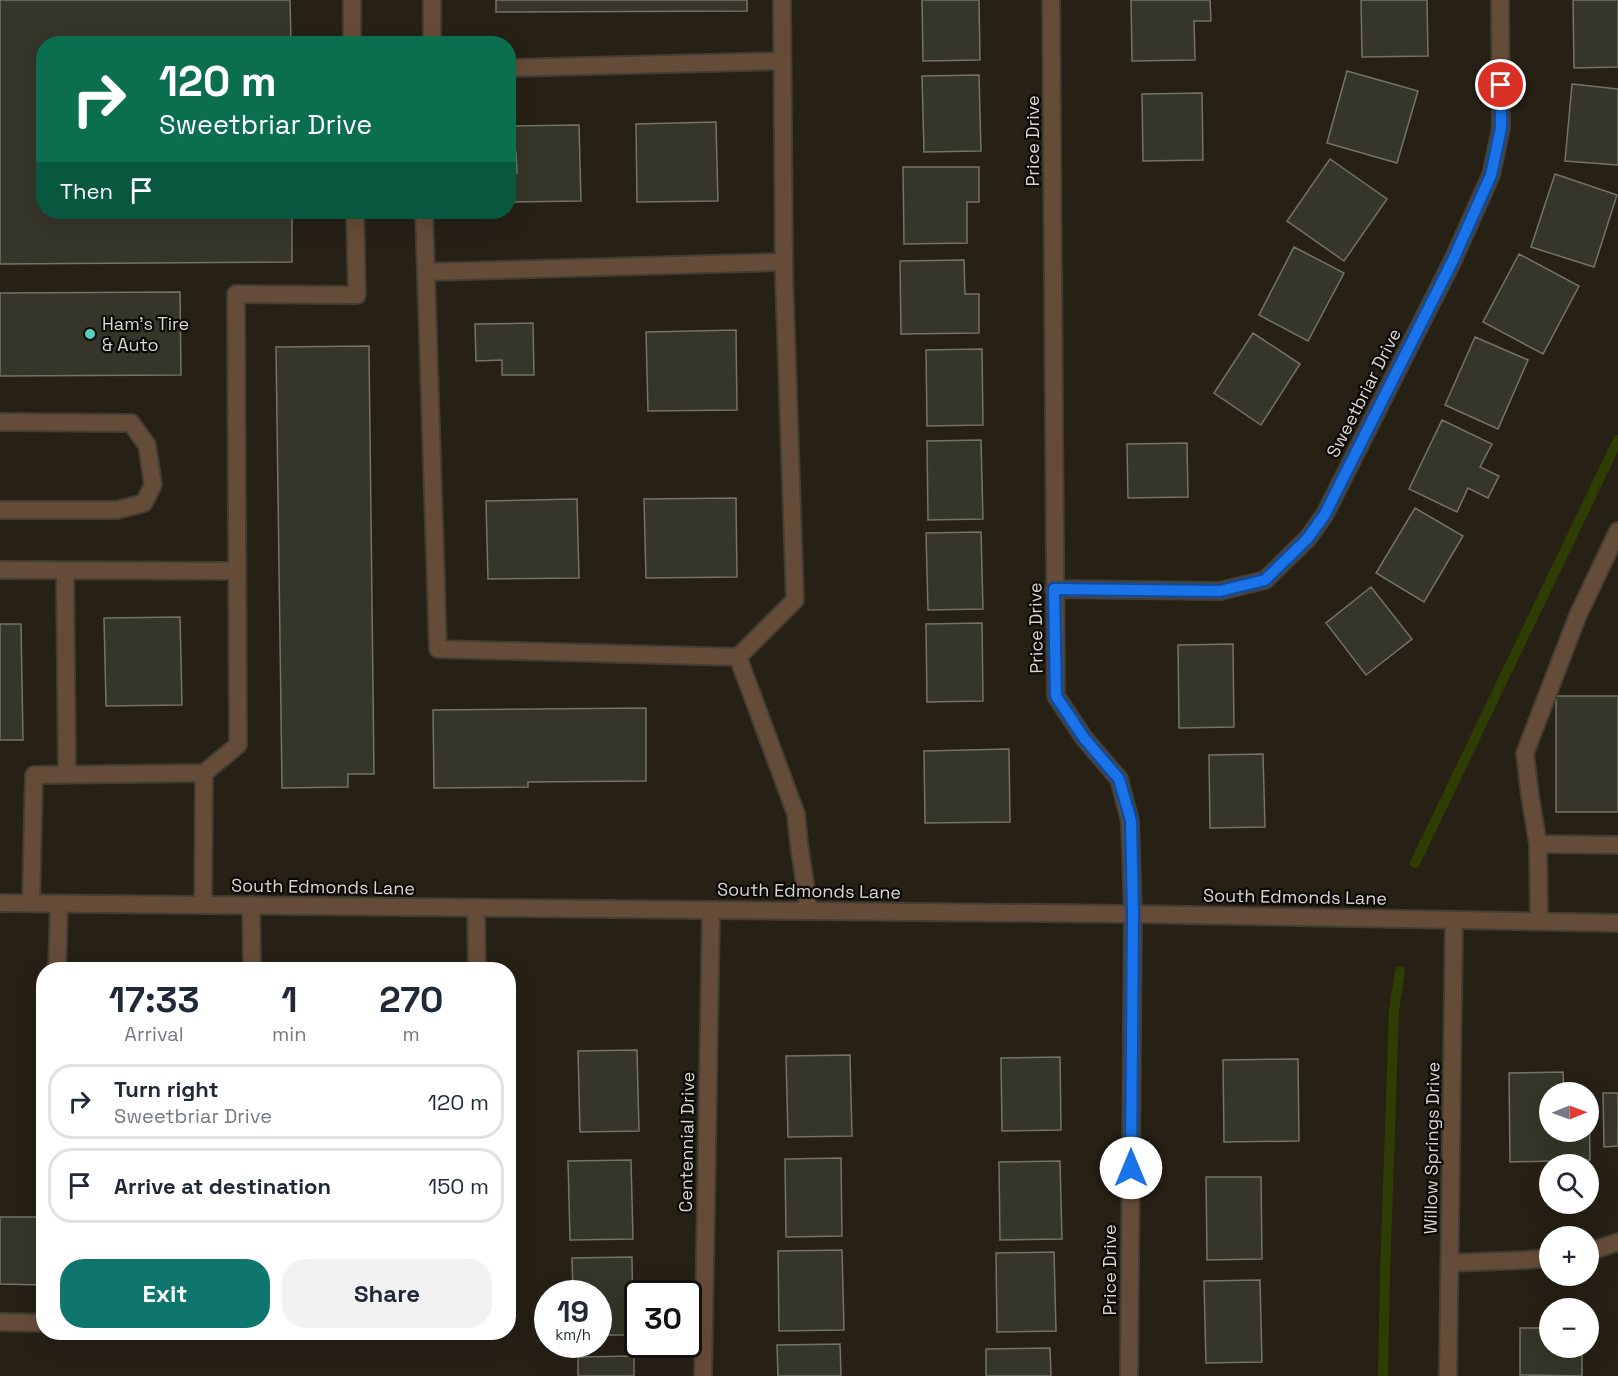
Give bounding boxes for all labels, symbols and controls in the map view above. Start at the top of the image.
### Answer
text: 120 m [159,55,277,108]
pin [1475,59,1526,110]
icon: right [60,60,138,138]
icon: arrive [1484,68,1517,101]
street label: Price Drive [1021,95,1044,187]
text: Sweetbriar Drive [159,107,372,142]
icon: arrive [125,174,158,207]
text: Then [60,177,113,205]
place label: Ham's Tire & Auto [102,312,189,356]
street label: Sweetbriar Drive [1321,324,1406,461]
marker: Ham's Tire & Auto [83,327,97,341]
street label: Price Drive [1023,582,1048,674]
street label: South Edmonds Lane [231,873,415,900]
street label: South Edmonds Lane [717,877,901,904]
street label: South Edmonds Lane [1203,883,1387,910]
text: 17:33 [109,977,199,1023]
text: 1 [281,977,297,1023]
text: 270 [379,977,443,1023]
text: Arrival [124,1021,184,1047]
text: min [272,1021,306,1047]
text: m [403,1021,420,1047]
street label: Willow Springs Drive [1418,1061,1445,1234]
street label: Centennial Drive [674,1072,699,1212]
text: Turn right [114,1075,219,1103]
north arrow [1539,1082,1599,1142]
map controls [1539,1082,1599,1358]
icon: right [63,1085,96,1118]
text: 120 m [428,1088,489,1116]
text: Sweetbriar Drive [114,1103,272,1129]
position arrow [1099,1136,1163,1200]
button: search [1539,1154,1599,1214]
icon: arrive [63,1169,96,1202]
text: Arrive at destination [114,1172,331,1200]
text: 150 m [428,1172,489,1200]
street label: Price Drive [1098,1224,1121,1316]
button: + [1539,1226,1599,1286]
button: Exit [60,1259,270,1328]
button: Share [282,1259,492,1328]
speed limit sign: 30 [624,1280,702,1358]
text: 19 [557,1292,589,1331]
button: − [1539,1298,1599,1358]
text: km/h [555,1325,591,1344]

